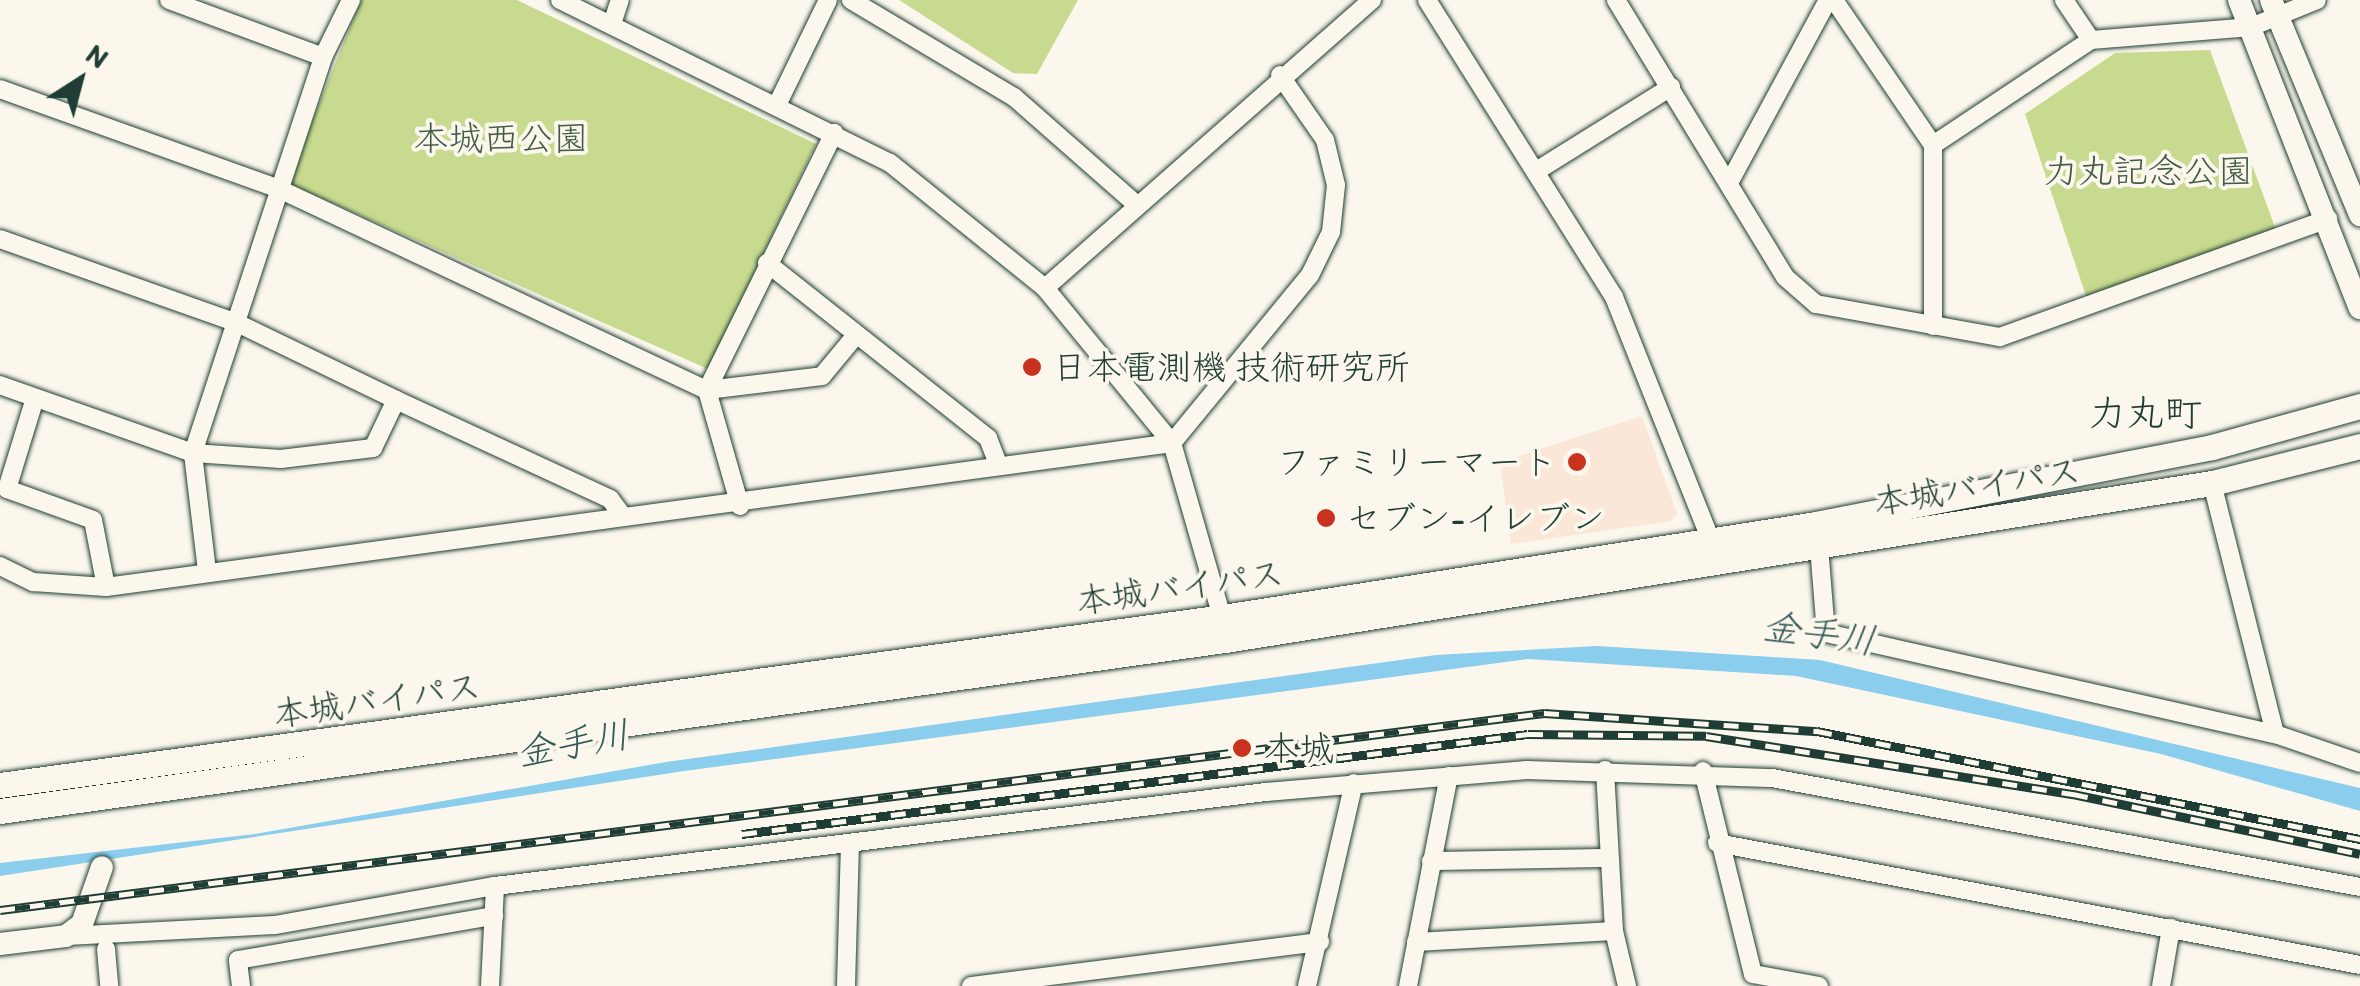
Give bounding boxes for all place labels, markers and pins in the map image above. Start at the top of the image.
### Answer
place label: 日本電測機 技術研究所 [1052,346,1410,388]
marker: 日本電測機 技術研究所 [1021,356,1043,378]
place label: ファミリーマート [1277,441,1557,483]
marker: ファミリーマート [1566,451,1588,473]
place label: セブン-イレブン [1346,497,1605,539]
marker: セブン-イレブン [1315,507,1337,529]
place label: 本城 [1264,727,1334,769]
marker: 本城 [1229,735,1255,761]

